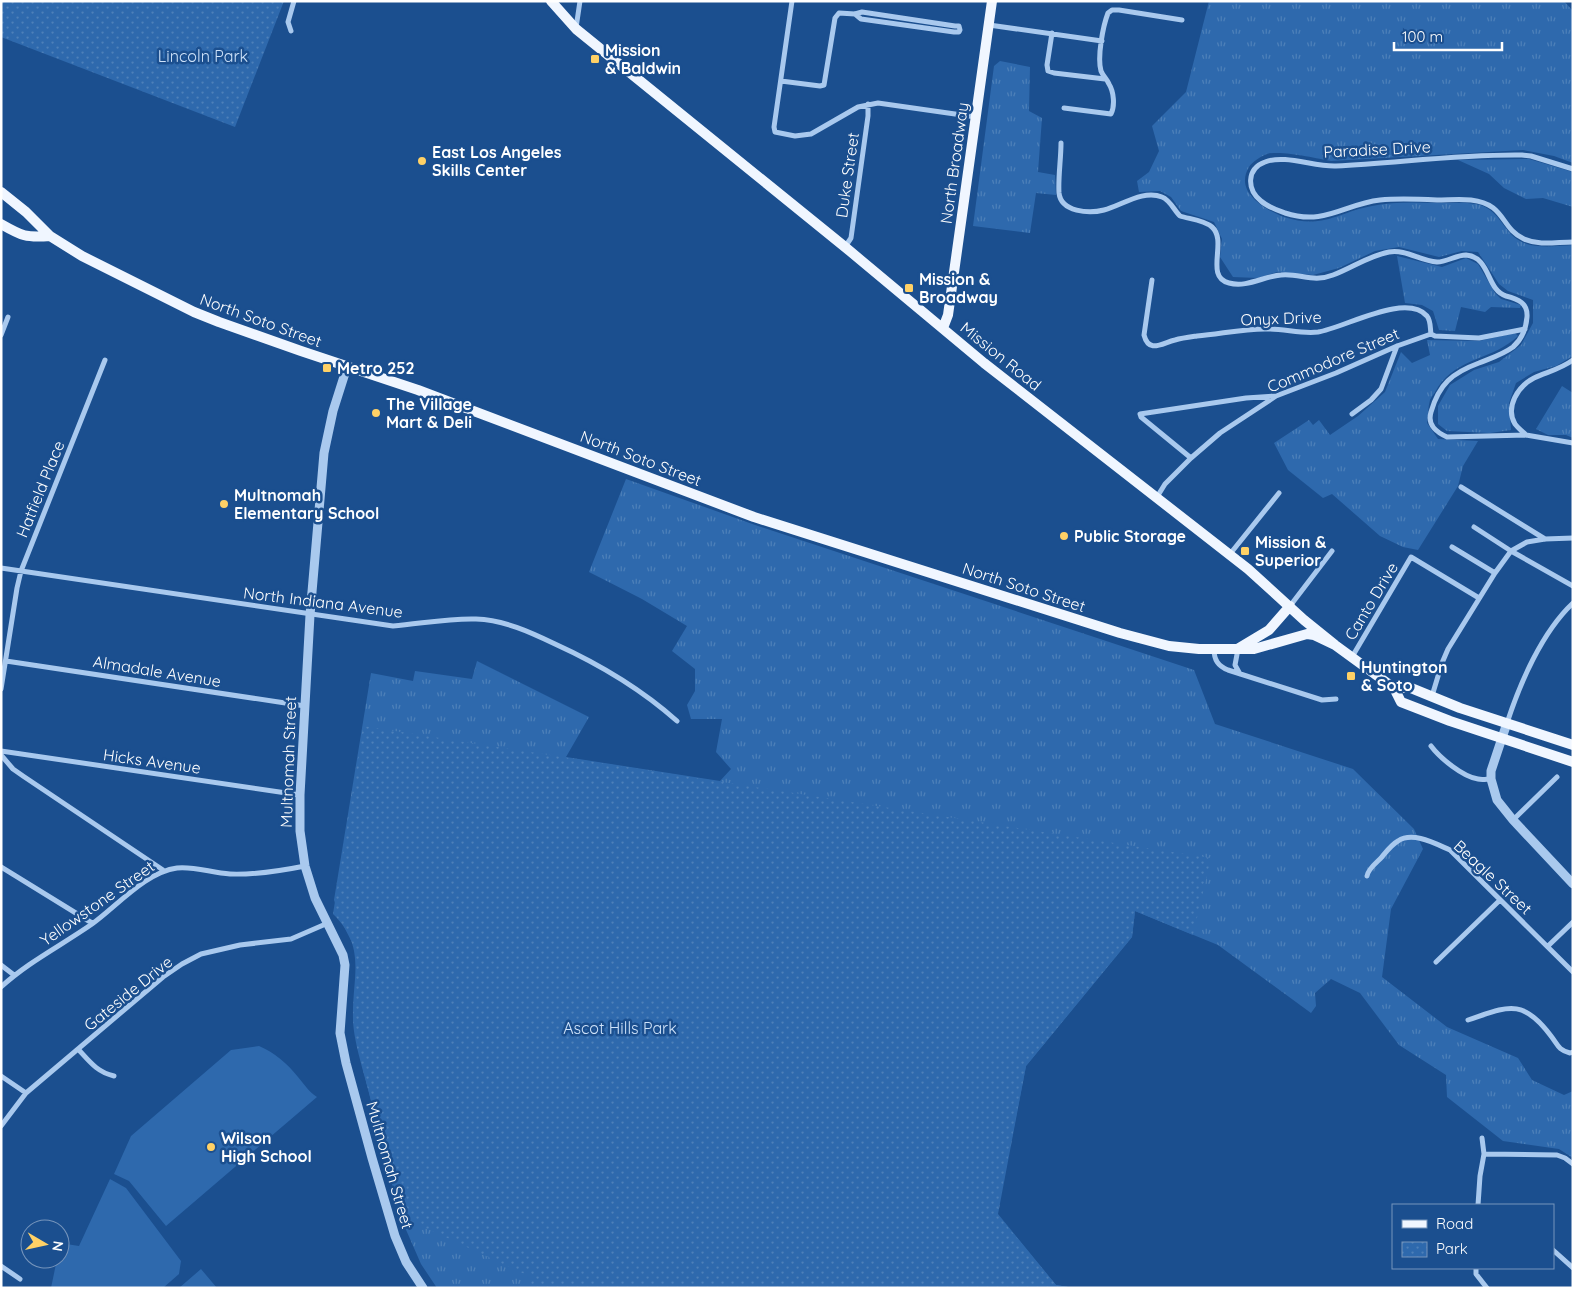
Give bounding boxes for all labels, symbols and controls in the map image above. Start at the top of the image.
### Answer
scale bar [1394,20,1502,52]
text: 100 m [1402,27,1443,46]
place label: Mission & Baldwin [605,40,681,78]
park label: Lincoln Park [158,46,248,66]
marker: Mission & Baldwin [589,53,601,65]
street label: North Broadway [936,101,972,225]
street label: Duke Street [831,131,863,219]
street label: Paradise Drive [1323,136,1431,162]
place label: East Los Angeles Skills Center [432,142,562,180]
marker: East Los Angeles Skills Center [416,155,428,167]
place label: Mission & Broadway [919,269,998,307]
marker: Mission & Broadway [903,282,915,294]
street label: North Soto Street [197,289,325,351]
street label: Onyx Drive [1240,307,1322,329]
street label: Mission Road [957,317,1045,395]
street label: Commodore Street [1264,323,1402,397]
place label: Metro 252 [337,358,415,378]
marker: Metro 252 [321,362,333,374]
place label: The Village Mart & Deli [386,394,472,432]
marker: The Village Mart & Deli [370,407,382,419]
street label: North Soto Street [578,426,704,490]
street label: Hatfield Place [11,438,69,540]
place label: Multnomah Elementary School [234,485,379,523]
marker: Multnomah Elementary School [218,498,230,510]
place label: Public Storage [1074,526,1186,546]
marker: Public Storage [1058,530,1070,542]
place label: Mission & Superior [1255,532,1326,570]
marker: Mission & Superior [1239,545,1251,557]
street label: North Soto Street [960,558,1088,616]
street label: Canto Drive [1340,558,1402,644]
street label: North Indiana Avenue [242,582,404,622]
street label: Almadale Avenue [92,651,222,691]
place label: Huntington & Soto [1361,657,1447,695]
marker: Huntington & Soto [1345,670,1357,682]
street label: Multnomah Street [276,696,300,828]
street label: Hicks Avenue [102,744,202,778]
street label: Beagle Street [1450,836,1536,918]
street label: Yellowstone Street [36,856,158,950]
street label: Gateside Drive [80,951,176,1035]
park label: Ascot Hills Park [563,1018,677,1038]
street label: Multnomah Street [362,1099,418,1231]
place label: Wilson High School [221,1128,312,1166]
marker: Wilson High School [205,1141,217,1153]
legend [1392,1204,1554,1269]
text: Road [1436,1214,1473,1233]
north arrow [20,1219,70,1269]
text: Park [1436,1239,1468,1258]
text: N [48,1240,68,1253]

